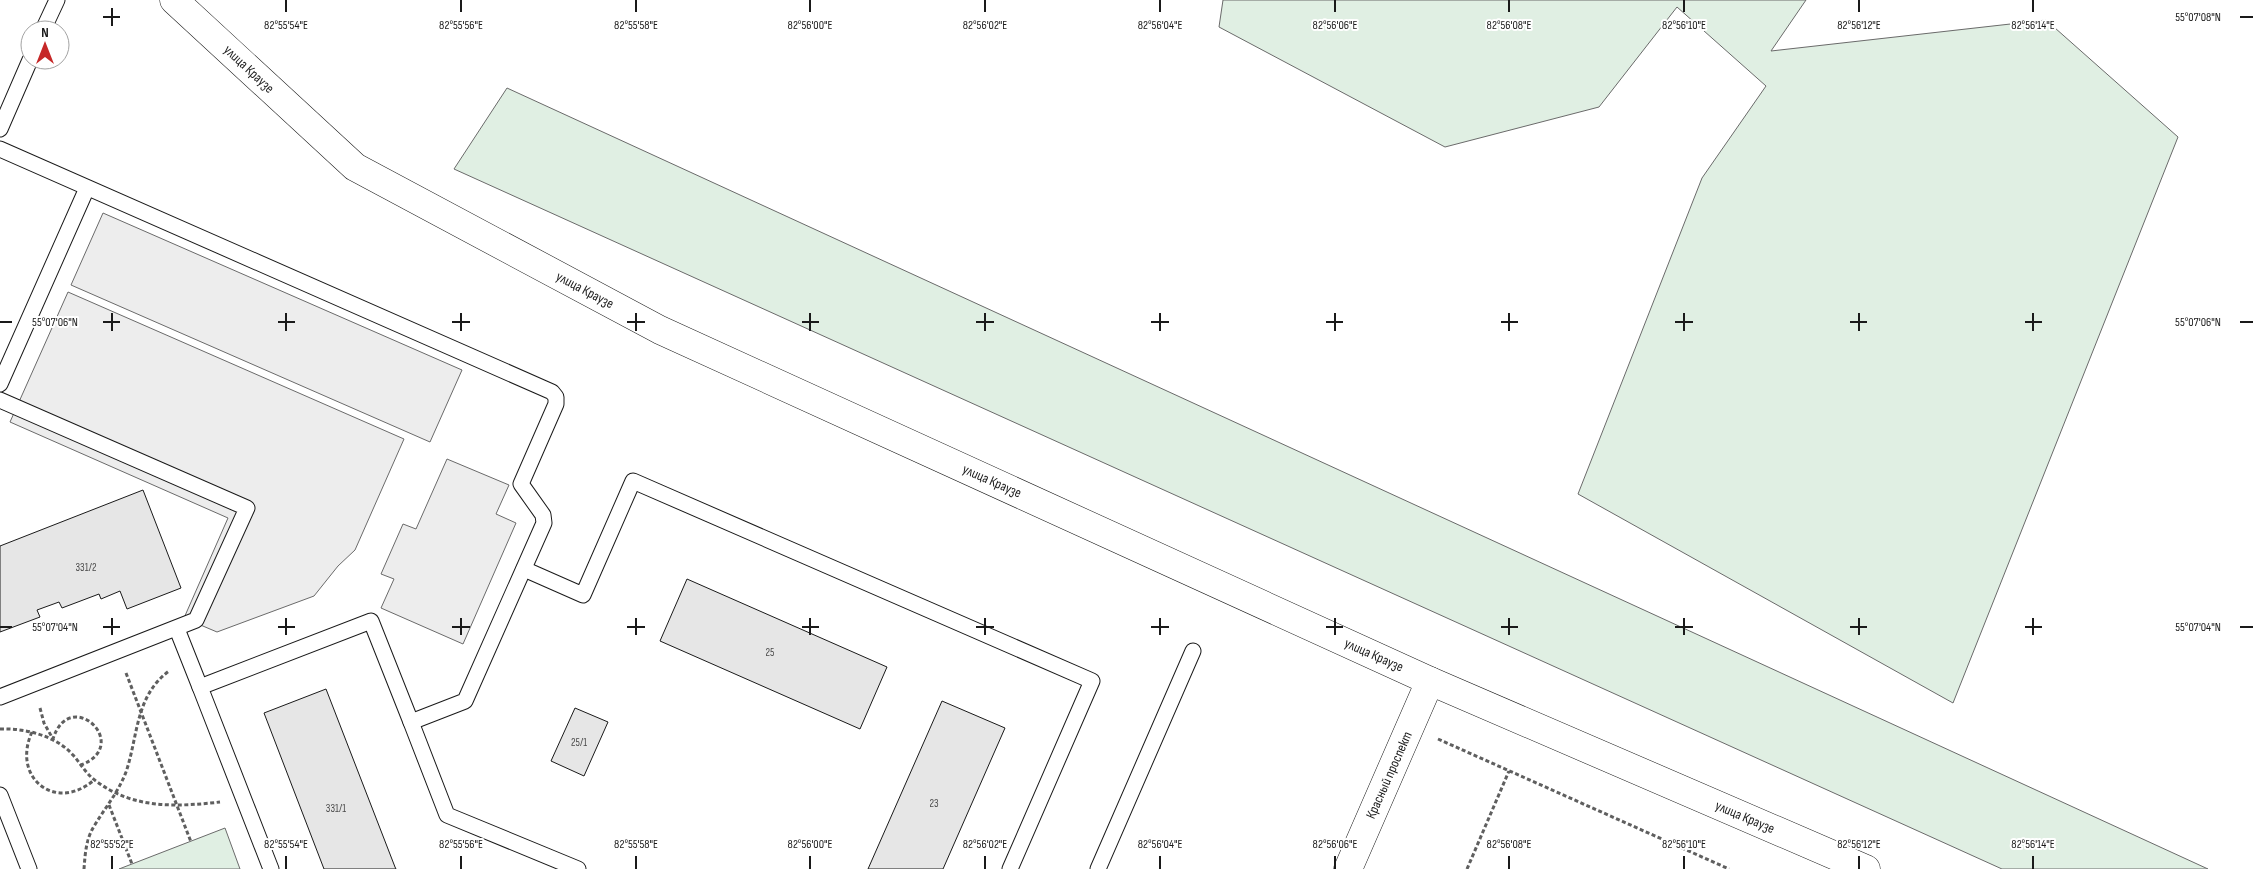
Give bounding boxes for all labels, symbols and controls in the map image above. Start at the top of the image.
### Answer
text: 55°07'08"N [2175,10,2221,25]
text: 82°55'54"E [264,18,308,33]
text: 82°55'56"E [439,18,483,33]
text: 82°55'58"E [614,18,658,33]
text: 82°56'00"E [787,18,833,33]
text: 82°56'02"E [963,18,1007,33]
text: 82°56'04"E [1138,18,1182,33]
text: 82°56'06"E [1313,18,1358,33]
text: 82°56'08"E [1487,18,1531,33]
text: 82°56'10"E [1662,18,1706,33]
text: 82°56'12"E [1837,18,1881,33]
text: 82°56'14"E [2011,18,2055,33]
north arrow [20,20,70,70]
text: N [41,24,49,41]
street label: улица Краузе [220,41,278,97]
street label: улица Краузе [553,268,617,312]
text: 55°07'06"N [32,315,78,330]
text: 55°07'06"N [2175,315,2221,330]
street label: улица Краузе [960,460,1024,502]
house number: 331/2 [76,561,97,574]
text: 55°07'04"N [32,620,78,635]
text: 55°07'04"N [2175,620,2221,635]
street label: улица Краузе [1342,634,1406,676]
house number: 25 [766,646,774,659]
street label: Красный проспект [1362,729,1416,821]
house number: 25/1 [571,736,587,749]
house number: 23 [929,797,939,810]
street label: улица Краузе [1713,797,1777,837]
house number: 331/1 [326,802,346,815]
text: 82°55'52"E [90,837,134,852]
text: 82°55'54"E [264,837,308,852]
text: 82°55'56"E [439,837,483,852]
text: 82°55'58"E [614,837,658,852]
text: 82°56'00"E [787,837,833,852]
text: 82°56'02"E [963,837,1007,852]
text: 82°56'04"E [1138,837,1182,852]
text: 82°56'06"E [1313,837,1358,852]
text: 82°56'08"E [1487,837,1531,852]
text: 82°56'10"E [1662,837,1706,852]
text: 82°56'12"E [1837,837,1881,852]
text: 82°56'14"E [2011,837,2055,852]

